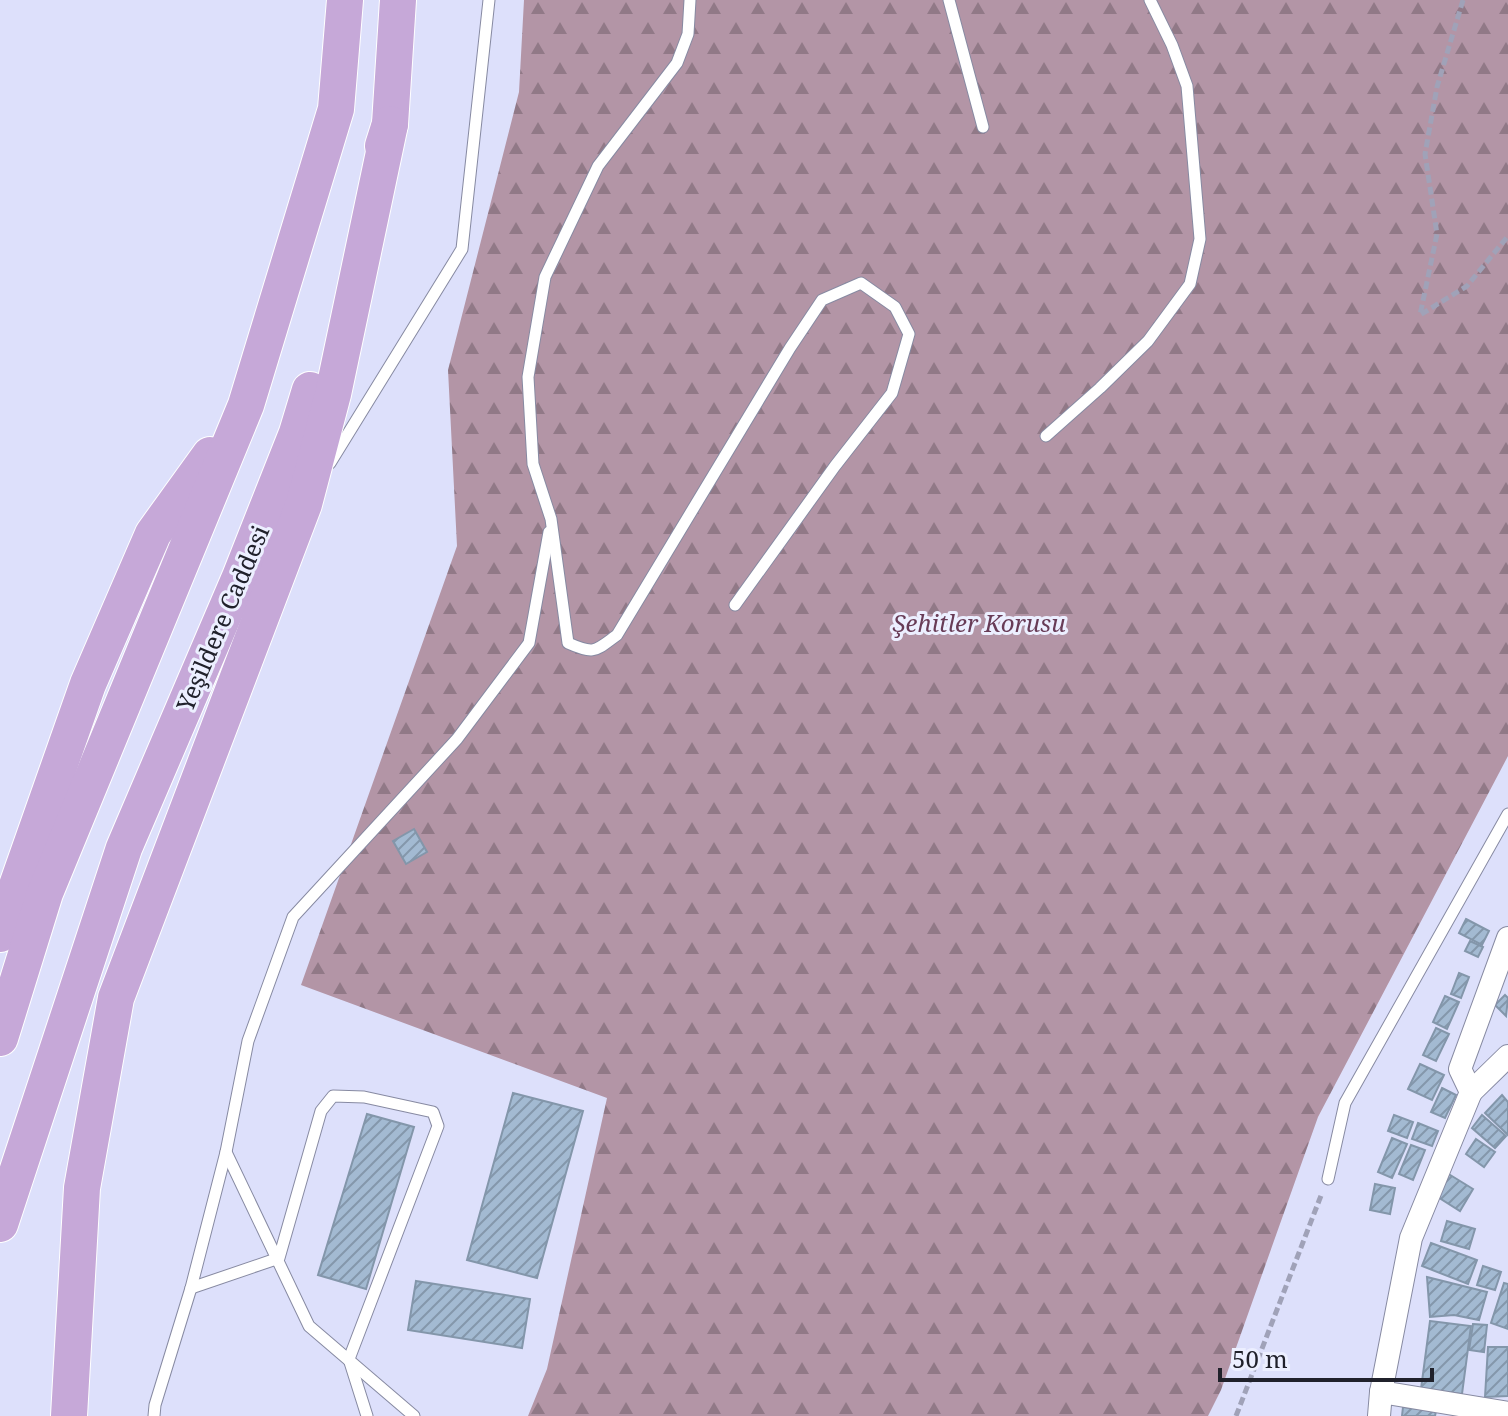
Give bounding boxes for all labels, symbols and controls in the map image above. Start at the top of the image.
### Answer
street label: Yeşildere Caddesi [168,520,276,717]
park label: Şehitler Korusu [892,606,1066,639]
scale bar [1220,1332,1432,1382]
text: 50 m [1232,1342,1288,1375]

